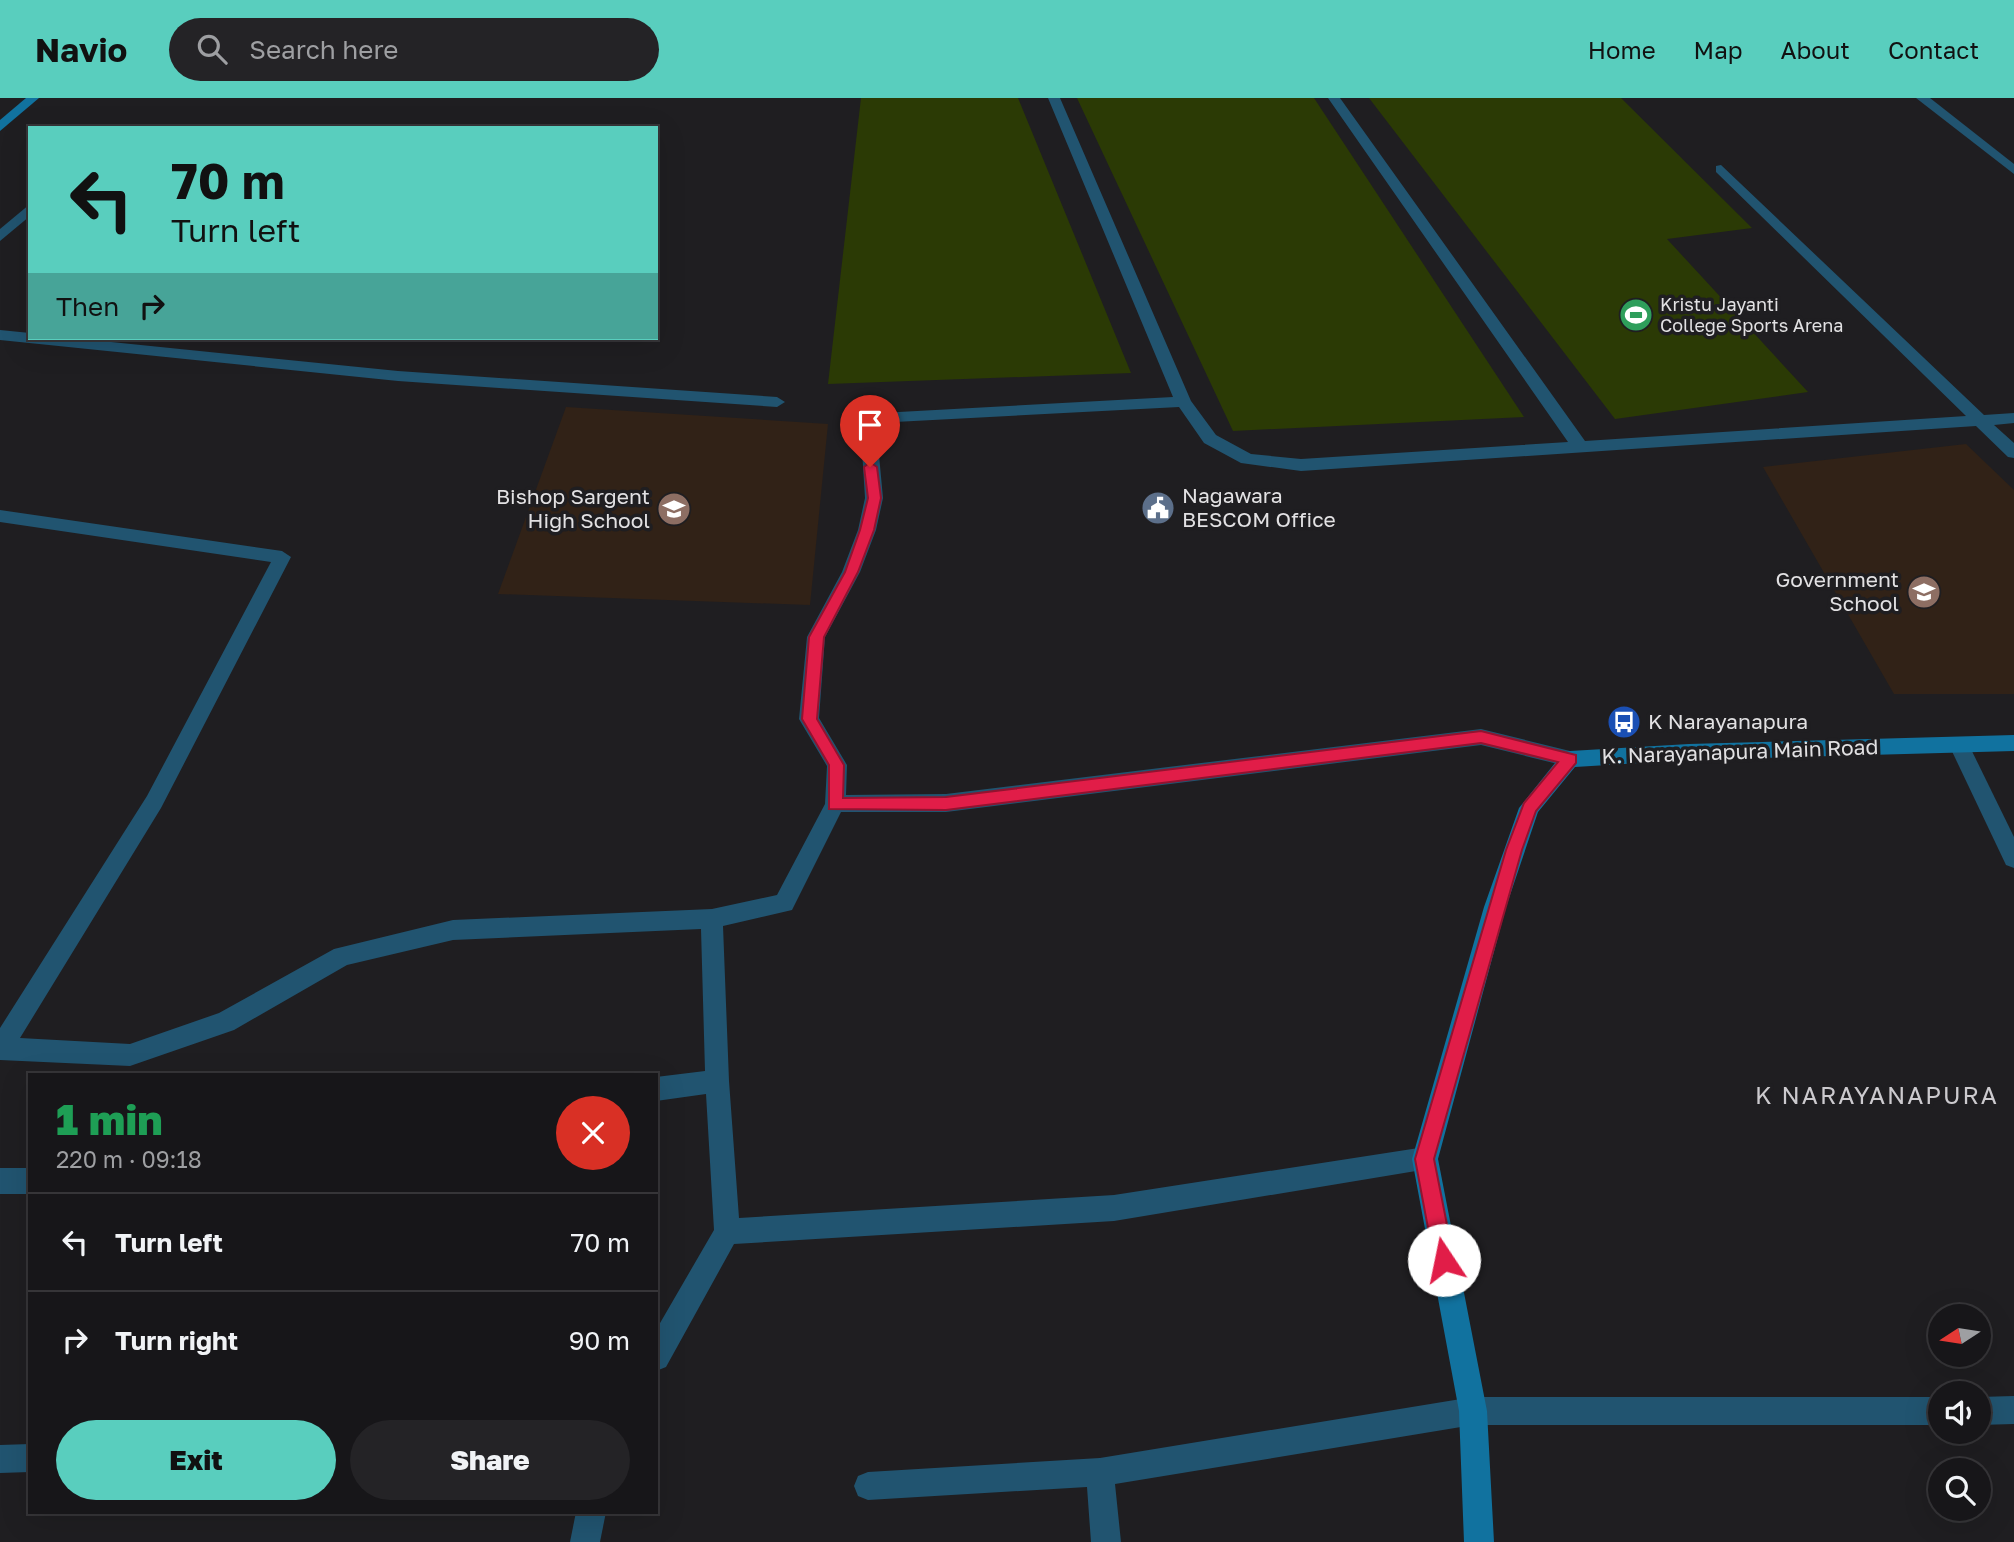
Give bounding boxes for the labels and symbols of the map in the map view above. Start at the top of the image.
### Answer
place label: Kristu Jayanti College Sports Arena [1660,293,1843,336]
sports icon: Kristu Jayanti College Sports Arena [1617,296,1655,334]
pin [840,395,900,467]
place label: Nagawara BESCOM Office [1182,482,1336,532]
place label: Bishop Sargent High School [496,483,650,533]
public building icon: Nagawara BESCOM Office [1139,489,1177,527]
school or university icon: Bishop Sargent High School [655,490,693,528]
place label: Government School [1776,566,1899,616]
school or university icon: Government School [1905,573,1943,611]
bus stop icon: K Narayanapura [1605,703,1643,741]
place label: K Narayanapura [1648,708,1808,734]
street label: K. Narayanapura Main Road [1601,733,1879,769]
district label: K NARAYANAPURA [1755,1080,1999,1109]
position arrow [1407,1223,1481,1297]
north arrow [1928,1304,1992,1367]

